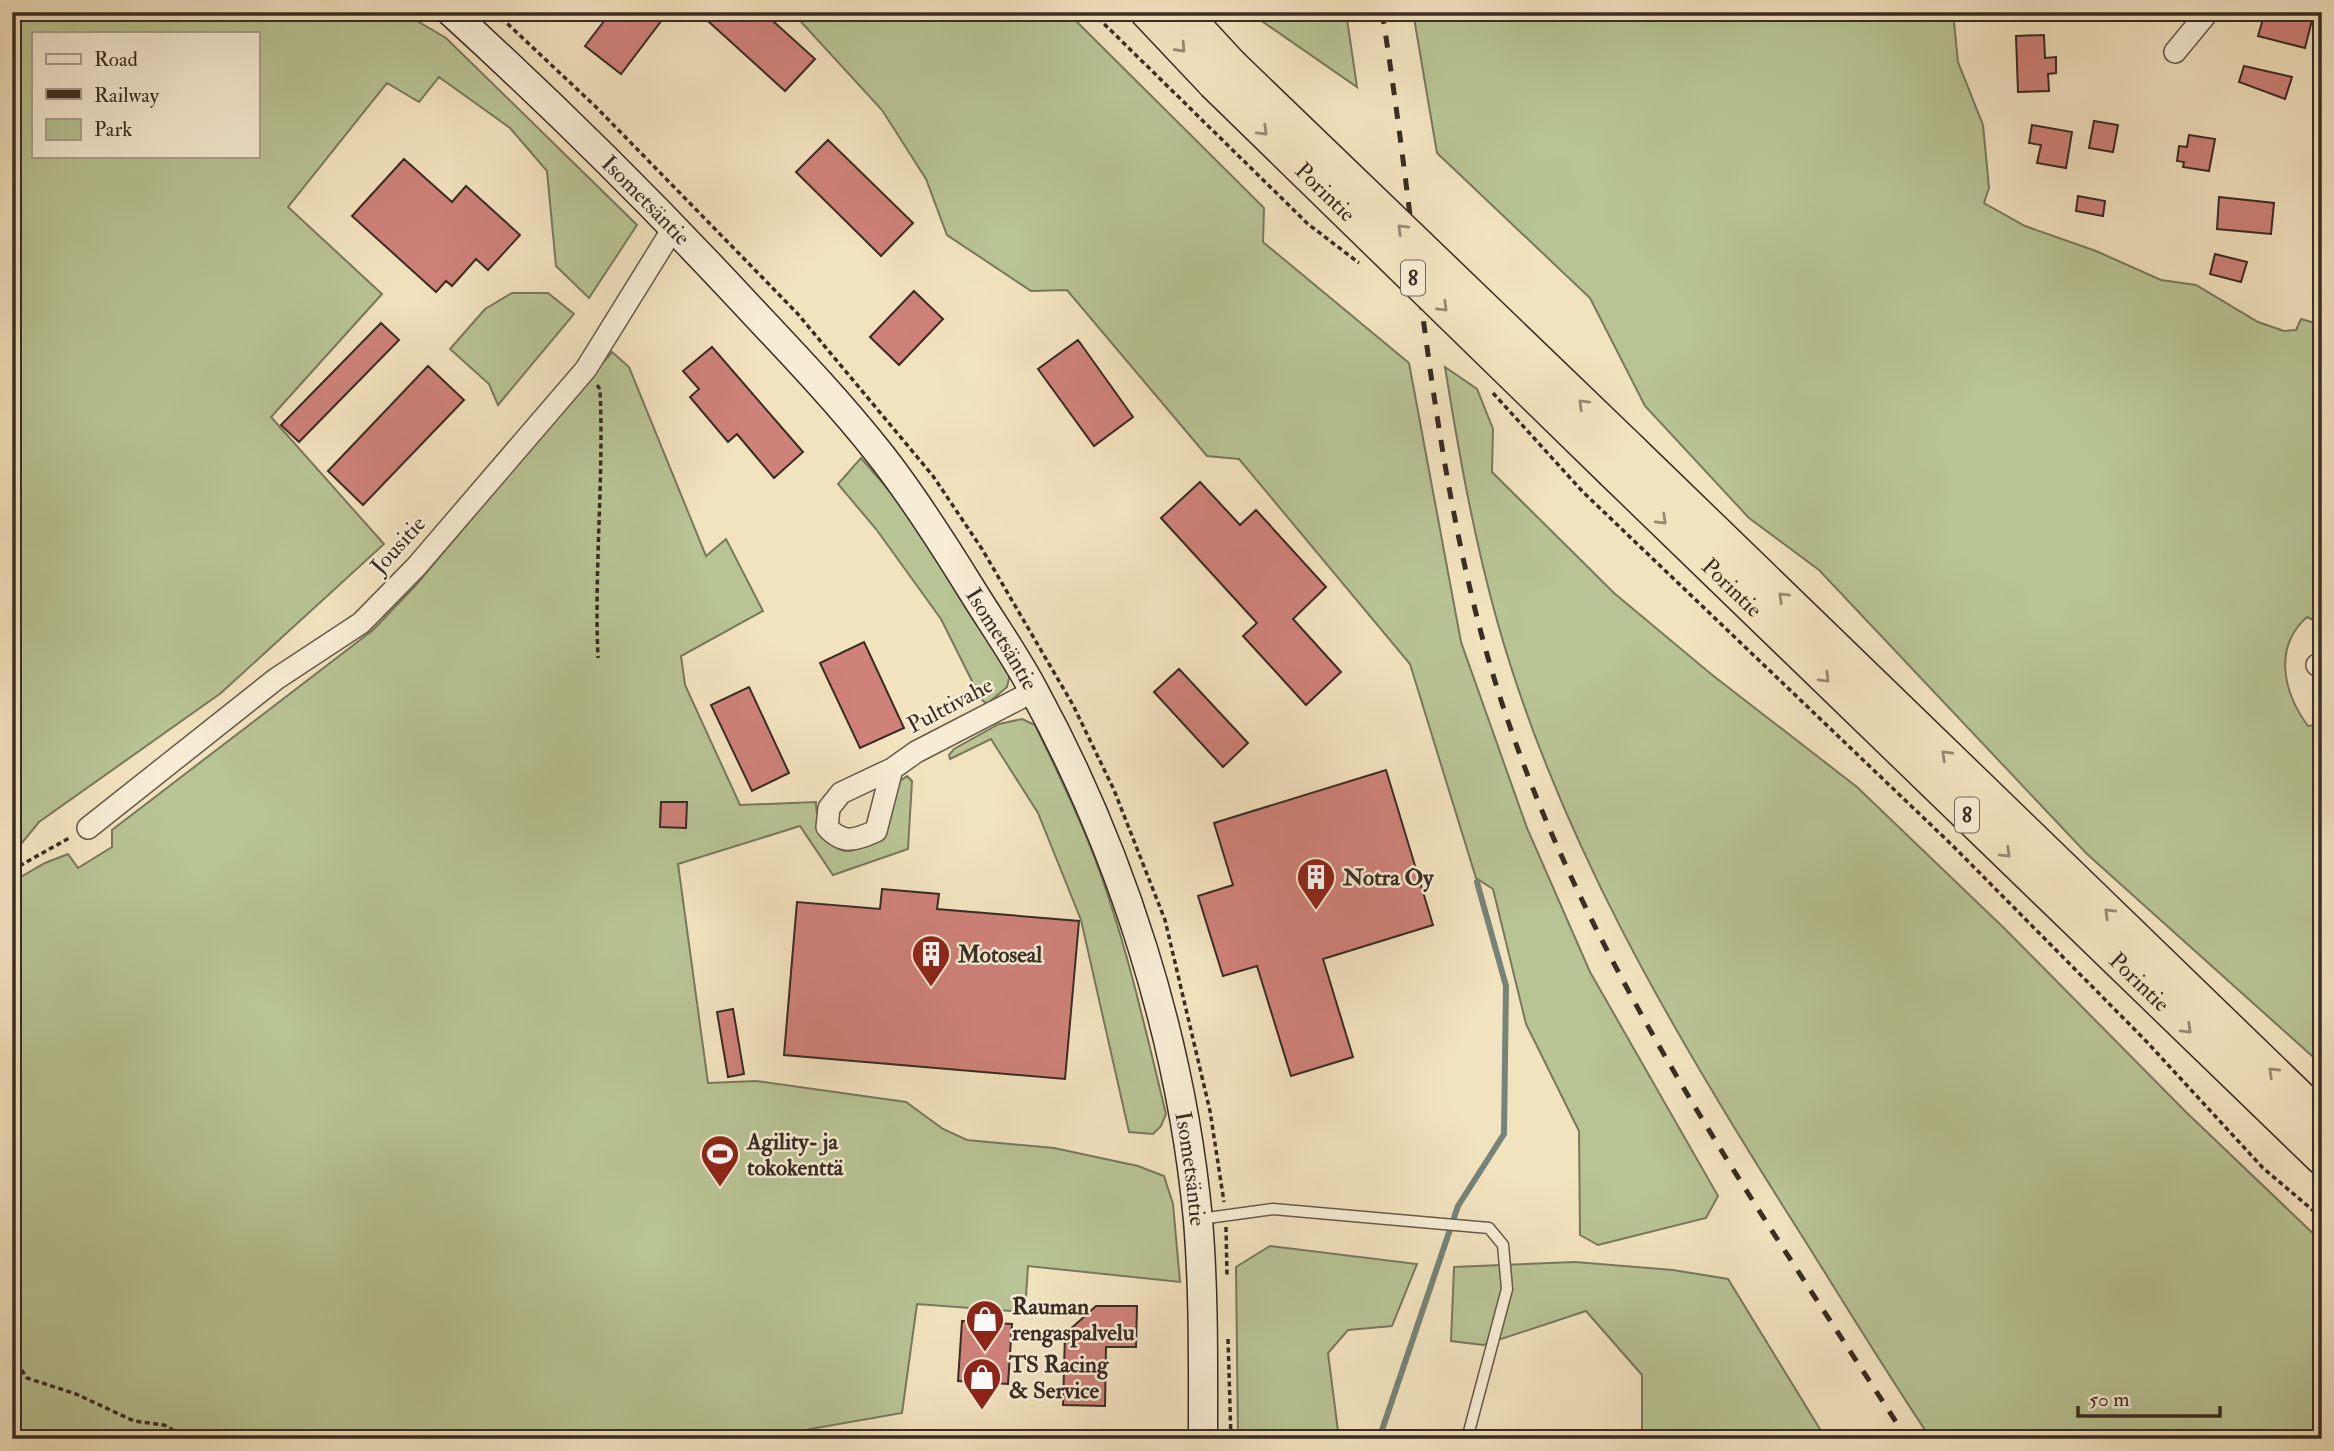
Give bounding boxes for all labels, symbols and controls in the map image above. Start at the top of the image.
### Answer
legend [32,32,259,158]
one-way arrow [1172,40,1185,53]
text: Road [94,46,139,73]
text: Railway [94,82,160,109]
text: Park [94,116,132,143]
one-way arrow [1255,122,1268,135]
street label: Isometsäntie [595,149,697,252]
street label: Porintie [1289,156,1362,228]
one-way arrow [1397,225,1410,238]
road number: 8 [1401,260,1425,296]
one-way arrow [1435,298,1448,311]
one-way arrow [1579,399,1592,412]
street label: Jousitie [364,509,432,581]
one-way arrow [1654,511,1667,524]
street label: Porintie [1696,551,1769,624]
street label: Isometsäntie [959,582,1045,695]
one-way arrow [1778,592,1791,605]
one-way arrow [1817,669,1830,682]
street label: Pulttivahe [902,670,998,740]
one-way arrow [1941,751,1954,764]
road number: 8 [1955,798,1979,832]
one-way arrow [1998,845,2011,858]
building icon: Notra Oy [1295,856,1337,911]
place label: Notra Oy [1342,863,1434,893]
one-way arrow [2105,909,2118,922]
building icon: Motoseal [910,933,952,988]
place label: Motoseal [957,940,1043,969]
street label: Porintie [2103,946,2177,1018]
one-way arrow [2179,1020,2192,1033]
one-way arrow [2268,1067,2281,1080]
street label: Isometsäntie [1169,1109,1213,1227]
place label: Agility- ja tokokenttä [746,1127,845,1182]
sports icon: Agility- ja tokokenttä [699,1133,741,1188]
place label: Rauman rengaspalvelu [1012,1292,1135,1348]
shop icon: Rauman rengaspalvelu [964,1298,1006,1353]
place label: TS Racing & Service [1008,1350,1110,1405]
shop icon: TS Racing & Service [961,1356,1003,1411]
scale bar [2078,1374,2220,1418]
text: 50 m [2089,1386,2130,1413]

